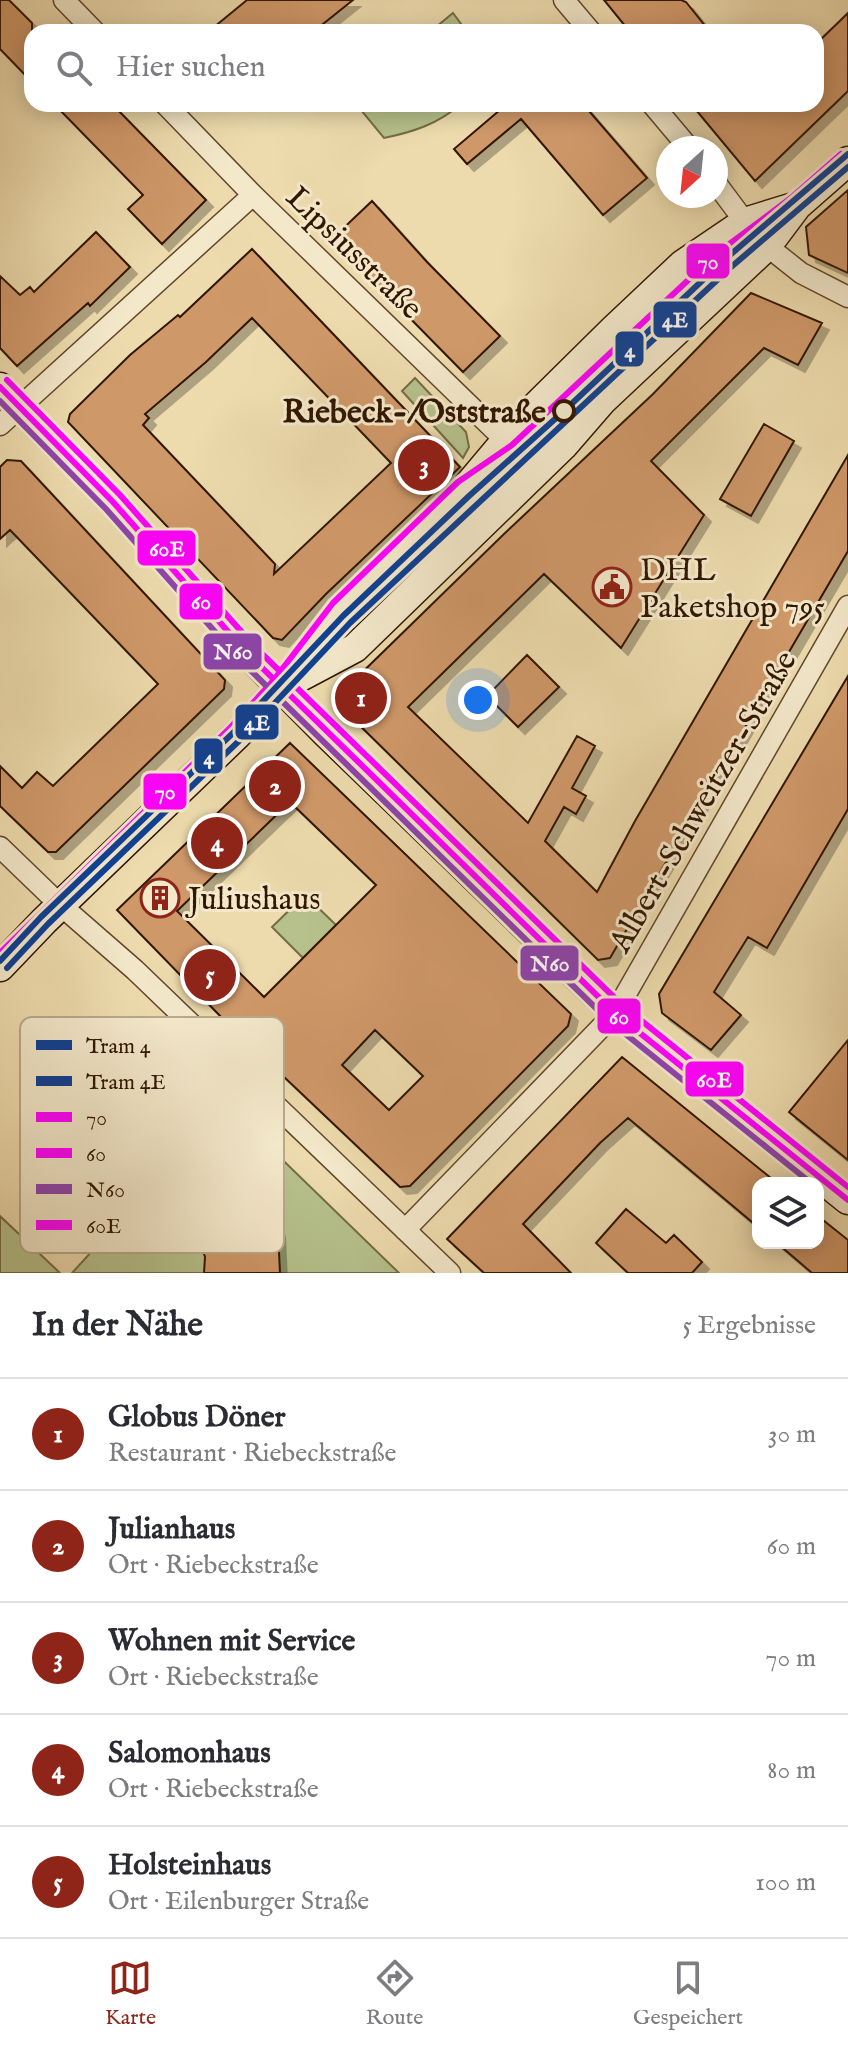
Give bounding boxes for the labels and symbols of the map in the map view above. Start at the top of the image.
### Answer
north arrow [656,136,728,208]
street label: Lipsiusstraße [276,178,430,329]
line badge: 70 [685,242,731,280]
text: 70 [697,249,719,277]
line badge: 4E [652,300,698,339]
text: 4E [662,307,689,335]
line badge: 4 [614,330,645,368]
text: 4 [625,337,637,365]
place label: Riebeck-/Oststraße [283,393,546,434]
marker: Riebeck-/Oststraße [553,400,575,422]
pin: 3 [398,435,450,495]
line badge: 60E [136,529,197,567]
text: 60E [149,536,185,564]
place label: DHL Paketshop 795 [640,551,825,629]
public building icon: DHL Paketshop 795 [591,566,633,608]
line badge: 60 [178,582,224,621]
text: 60 [191,589,211,617]
line badge: N60 [202,632,263,671]
text: N60 [212,639,253,667]
street label: Albert-Schweitzer-Straße [600,644,807,961]
pin: 1 [335,668,387,728]
your location [458,680,498,720]
line badge: 4E [234,703,280,741]
text: 4E [244,710,271,738]
line badge: 4 [193,737,224,775]
text: 4 [204,744,216,772]
pin: 2 [249,756,301,816]
line badge: 70 [142,772,188,811]
text: 70 [154,779,176,807]
pin: 4 [191,813,243,873]
building icon: Juliushaus [139,877,181,919]
place label: Juliushaus [185,880,320,921]
line badge: N60 [519,944,580,982]
pin: 5 [184,945,236,1005]
text: N60 [529,951,570,979]
line badge: 60 [596,997,642,1035]
text: 60 [609,1004,629,1032]
legend [20,1017,284,1253]
text: Tram 4 [86,1033,151,1061]
line badge: 60E [684,1060,745,1098]
text: 60E [696,1067,732,1095]
text: Tram 4E [86,1069,166,1097]
text: 70 [86,1105,107,1133]
text: 60 [86,1141,106,1169]
text: N60 [86,1177,125,1205]
text: 60E [86,1213,121,1241]

